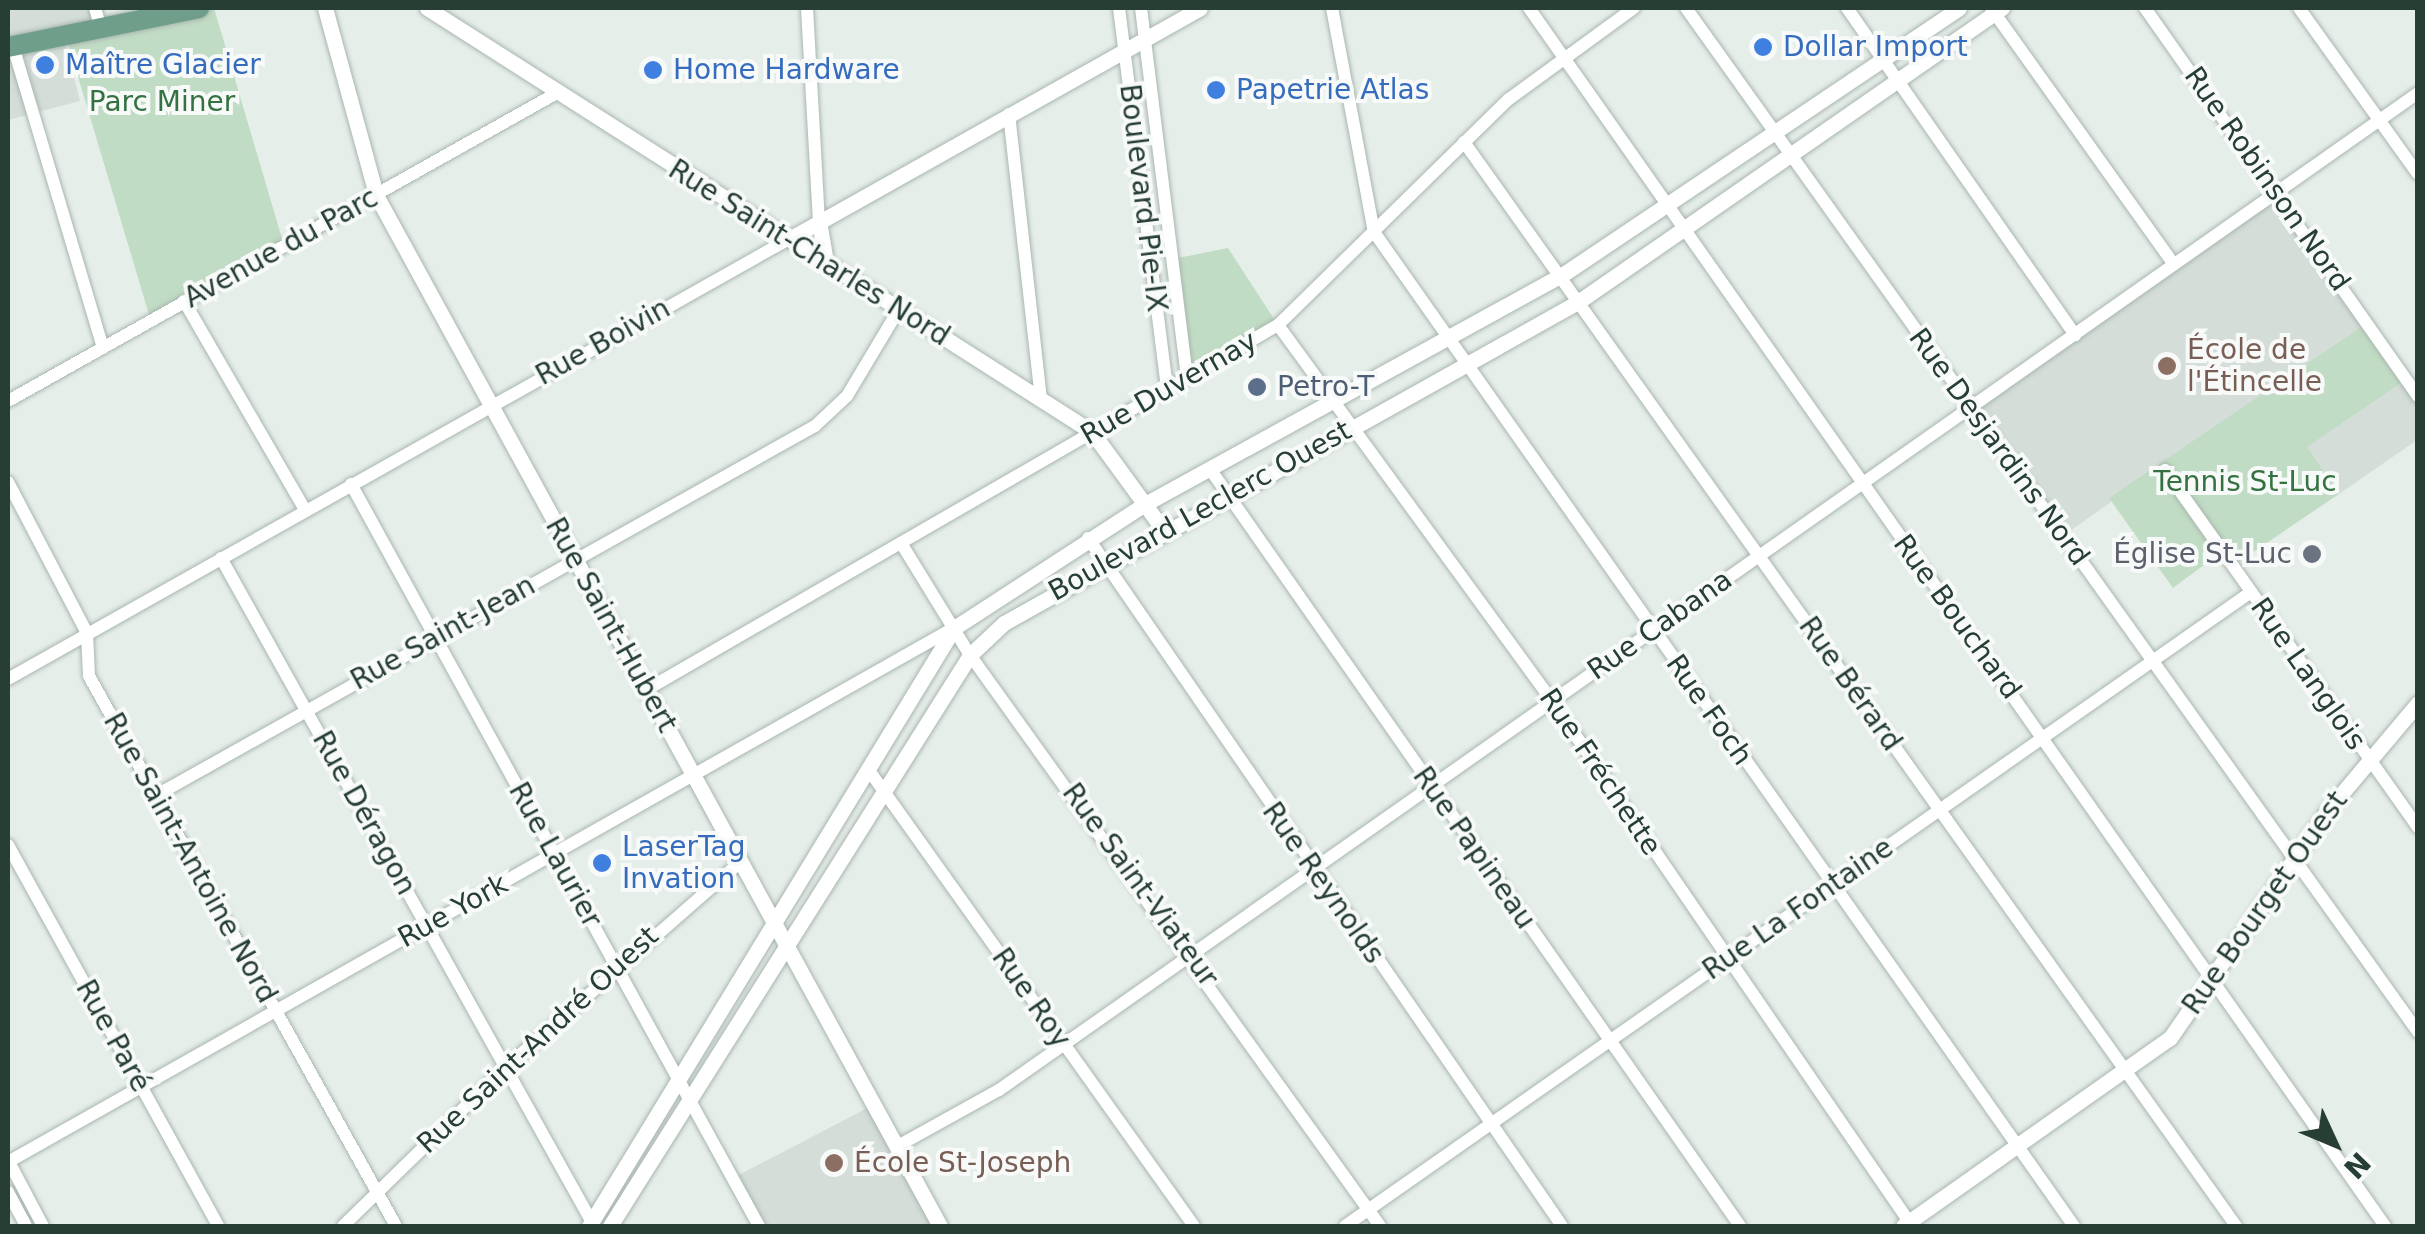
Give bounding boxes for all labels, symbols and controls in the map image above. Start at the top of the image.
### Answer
place label: Dollar Import [1783,30,1968,64]
marker: Dollar Import [1752,36,1774,58]
place label: Maître Glacier [65,48,261,82]
place label: Home Hardware [673,53,900,87]
marker: Maître Glacier [34,54,56,76]
marker: Home Hardware [642,59,664,81]
street label: Rue Robinson Nord [2177,60,2357,298]
place label: Papetrie Atlas [1236,73,1429,107]
marker: Papetrie Atlas [1205,79,1227,101]
street label: Boulevard Pie-IX [1112,82,1174,314]
park label: Parc Miner [89,85,235,119]
street label: Rue Saint-Charles Nord [662,153,956,353]
street label: Avenue du Parc [178,181,384,315]
street label: Rue Boivin [530,291,676,393]
street label: Rue Desjardins Nord [1902,322,2096,572]
street label: Rue Duvernay [1075,324,1263,452]
place label: École de l'Étincelle [2187,333,2322,399]
marker: École de l'Étincelle [2156,355,2178,377]
place label: Petro-T [1277,370,1374,404]
marker: Petro-T [1246,376,1268,398]
street label: Boulevard Leclerc Ouest [1043,414,1357,608]
park label: Tennis St-Luc [2153,465,2337,499]
street label: Rue Saint-Hubert [538,512,684,738]
street label: Rue Bouchard [1886,528,2028,706]
place label: Église St-Luc [2113,537,2292,571]
marker: Église St-Luc [2301,543,2323,565]
street label: Rue Cabana [1581,563,1739,687]
street label: Rue Saint-Jean [345,568,541,698]
street label: Rue Langlois [2243,592,2373,756]
street label: Rue Bérard [1792,610,1908,758]
street label: Rue Foch [1659,648,1759,772]
street label: Rue Fréchette [1532,682,1668,862]
street label: Rue Saint-Antoine Nord [96,707,284,1009]
street label: Rue Déragon [305,725,423,901]
street label: Rue Papineau [1406,760,1542,936]
street label: Rue Laurier [501,777,609,933]
street label: Rue Saint-Viateur [1055,777,1225,993]
street label: Rue Bourget Ouest [2175,785,2355,1021]
street label: Rue Reynolds [1255,796,1391,970]
place label: LaserTag Invation [622,830,745,896]
street label: Rue La Fontaine [1696,831,1900,987]
marker: LaserTag Invation [591,852,613,874]
street label: Rue York [392,867,514,955]
street label: Rue Saint-André Ouest [411,920,665,1160]
street label: Rue Roy [985,942,1077,1054]
street label: Rue Paré [68,974,158,1098]
north arrow [2285,1094,2385,1194]
text: N [2337,1145,2377,1185]
place label: École St-Joseph [854,1146,1071,1180]
marker: École St-Joseph [823,1152,845,1174]

